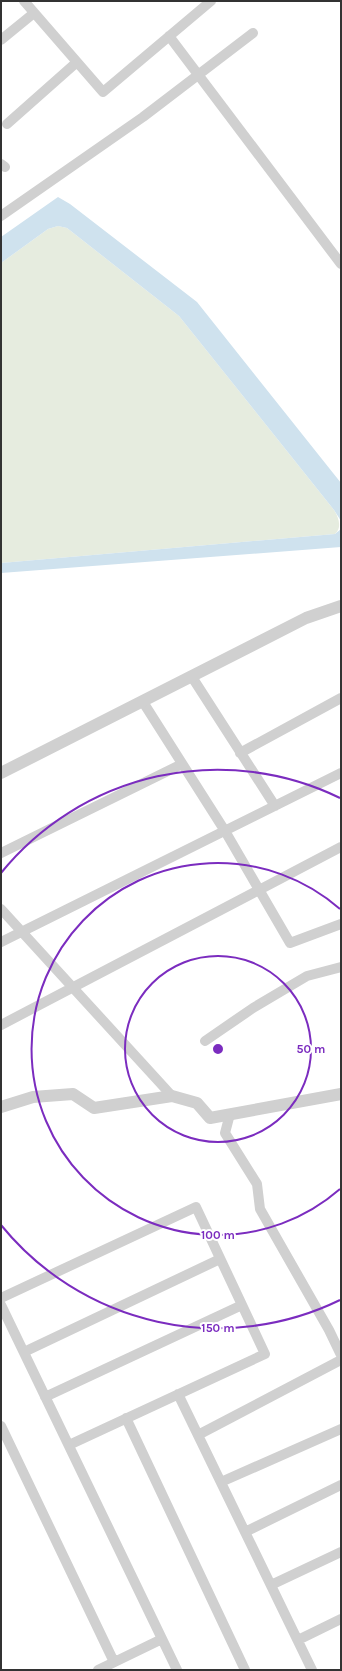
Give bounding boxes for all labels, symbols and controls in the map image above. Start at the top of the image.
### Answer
centre of rings [211,1042,225,1056]
text: 50 m [297,1042,326,1056]
text: 100 m [201,1228,235,1242]
text: 150 m [201,1321,235,1335]

